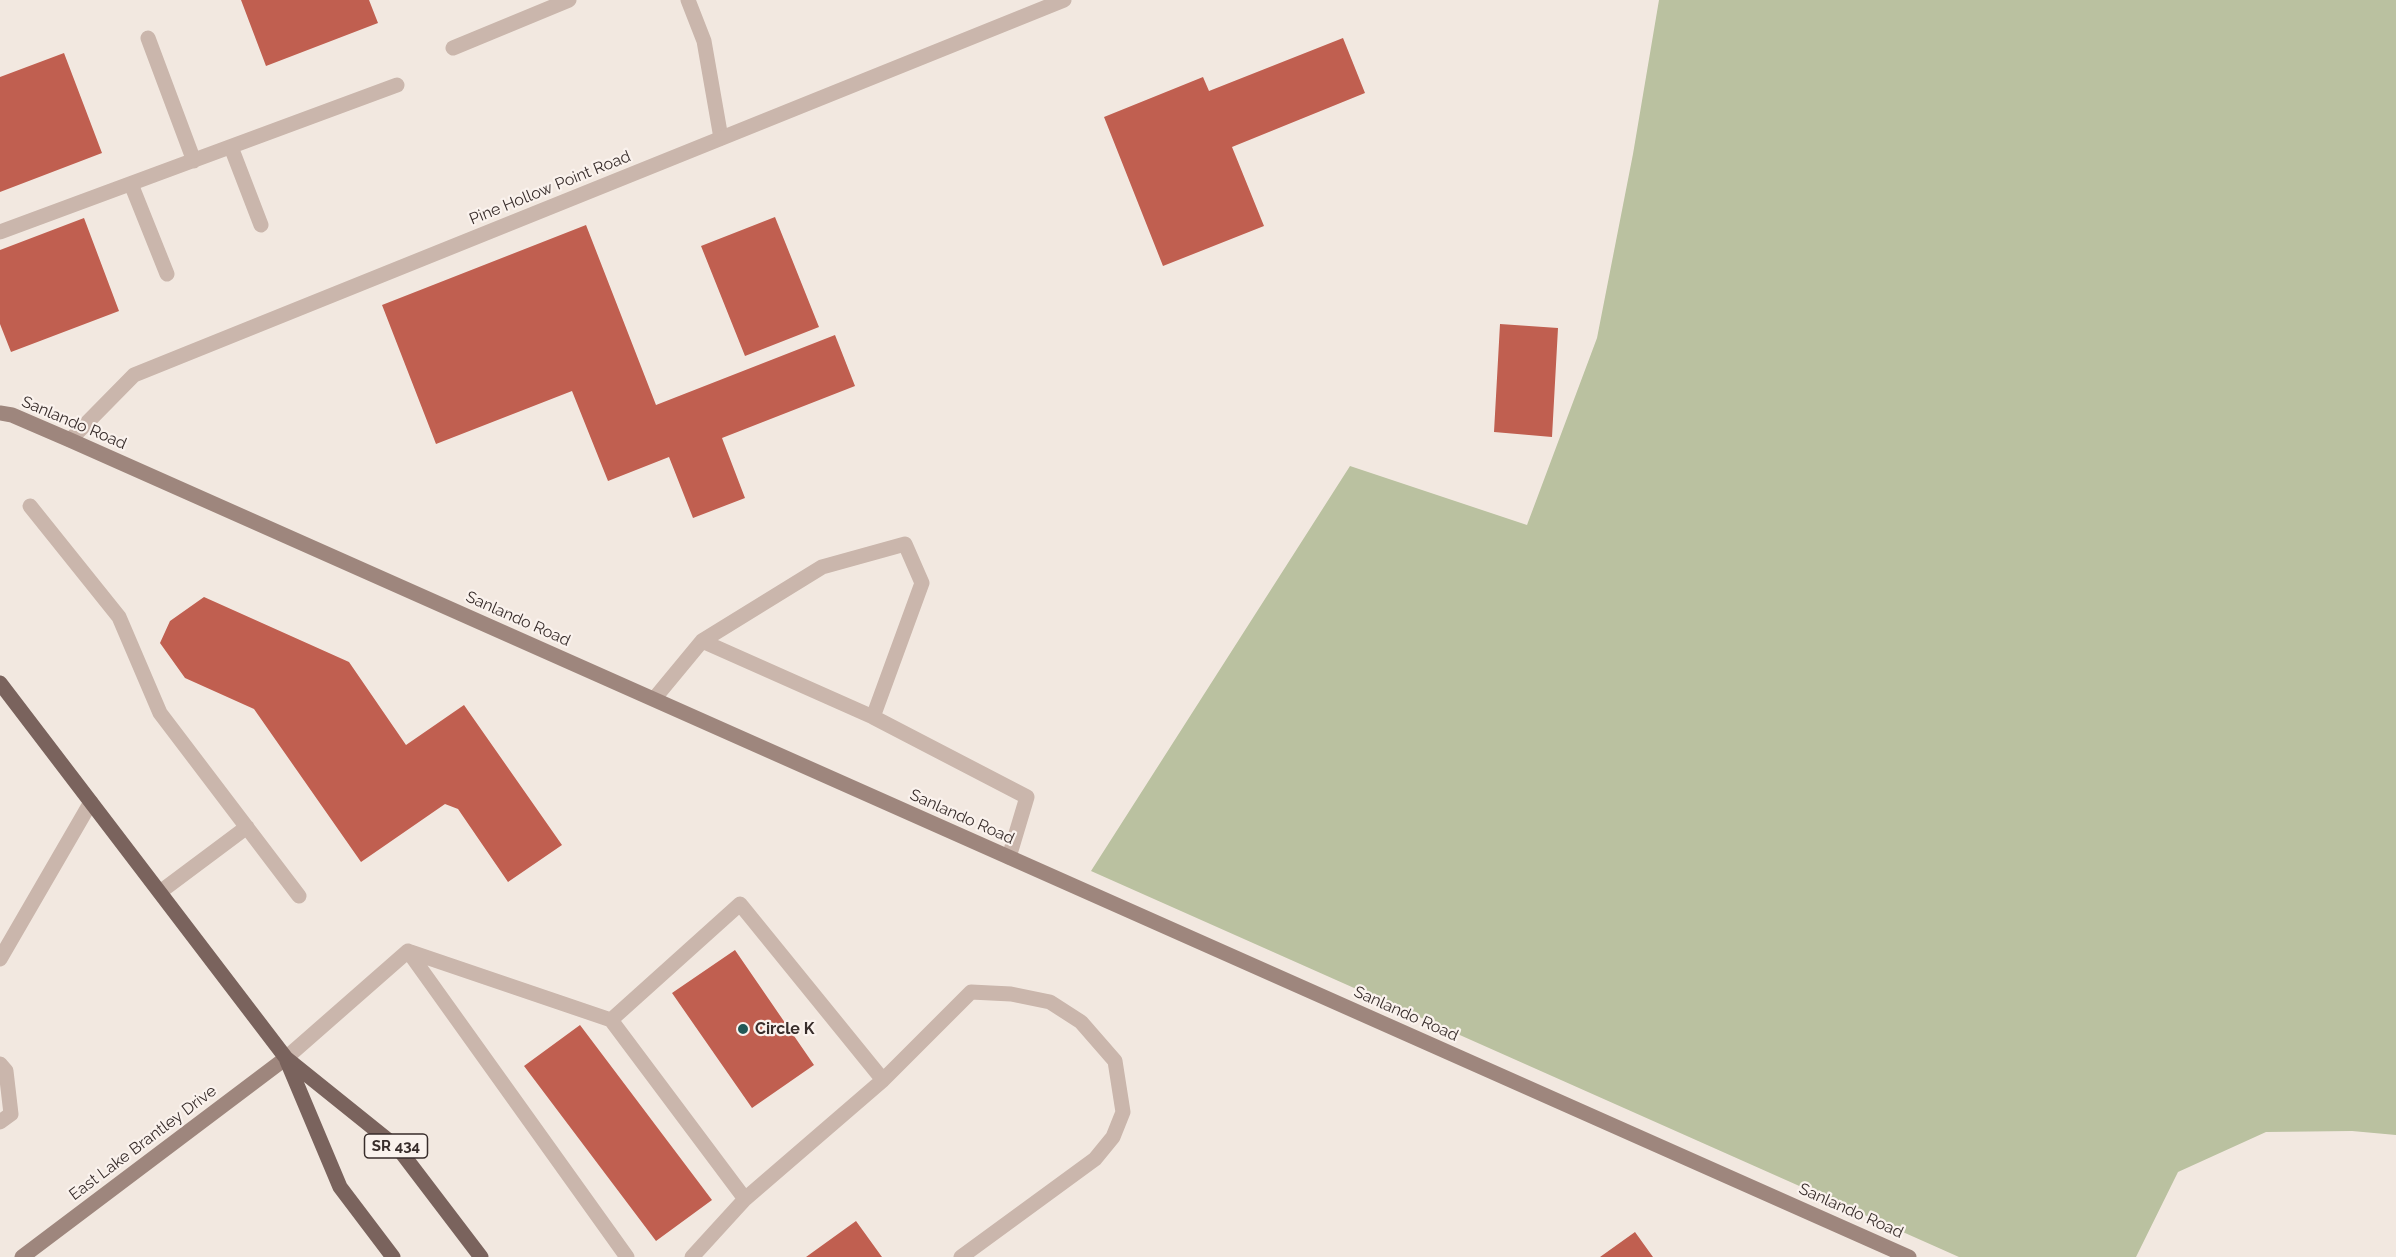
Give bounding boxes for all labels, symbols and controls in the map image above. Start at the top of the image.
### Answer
street label: Pine Hollow Point Road [467,147,633,229]
street label: Sanlando Road [19,392,129,454]
street label: Sanlando Road [463,587,573,651]
street label: Sanlando Road [907,785,1017,849]
street label: Sanlando Road [1351,982,1461,1046]
place label: Circle K [755,1019,814,1039]
marker: Circle K [736,1022,750,1036]
street label: East Lake Brantley Drive [66,1081,220,1205]
road number: SR 434 [364,1134,428,1158]
street label: Sanlando Road [1796,1179,1906,1243]

